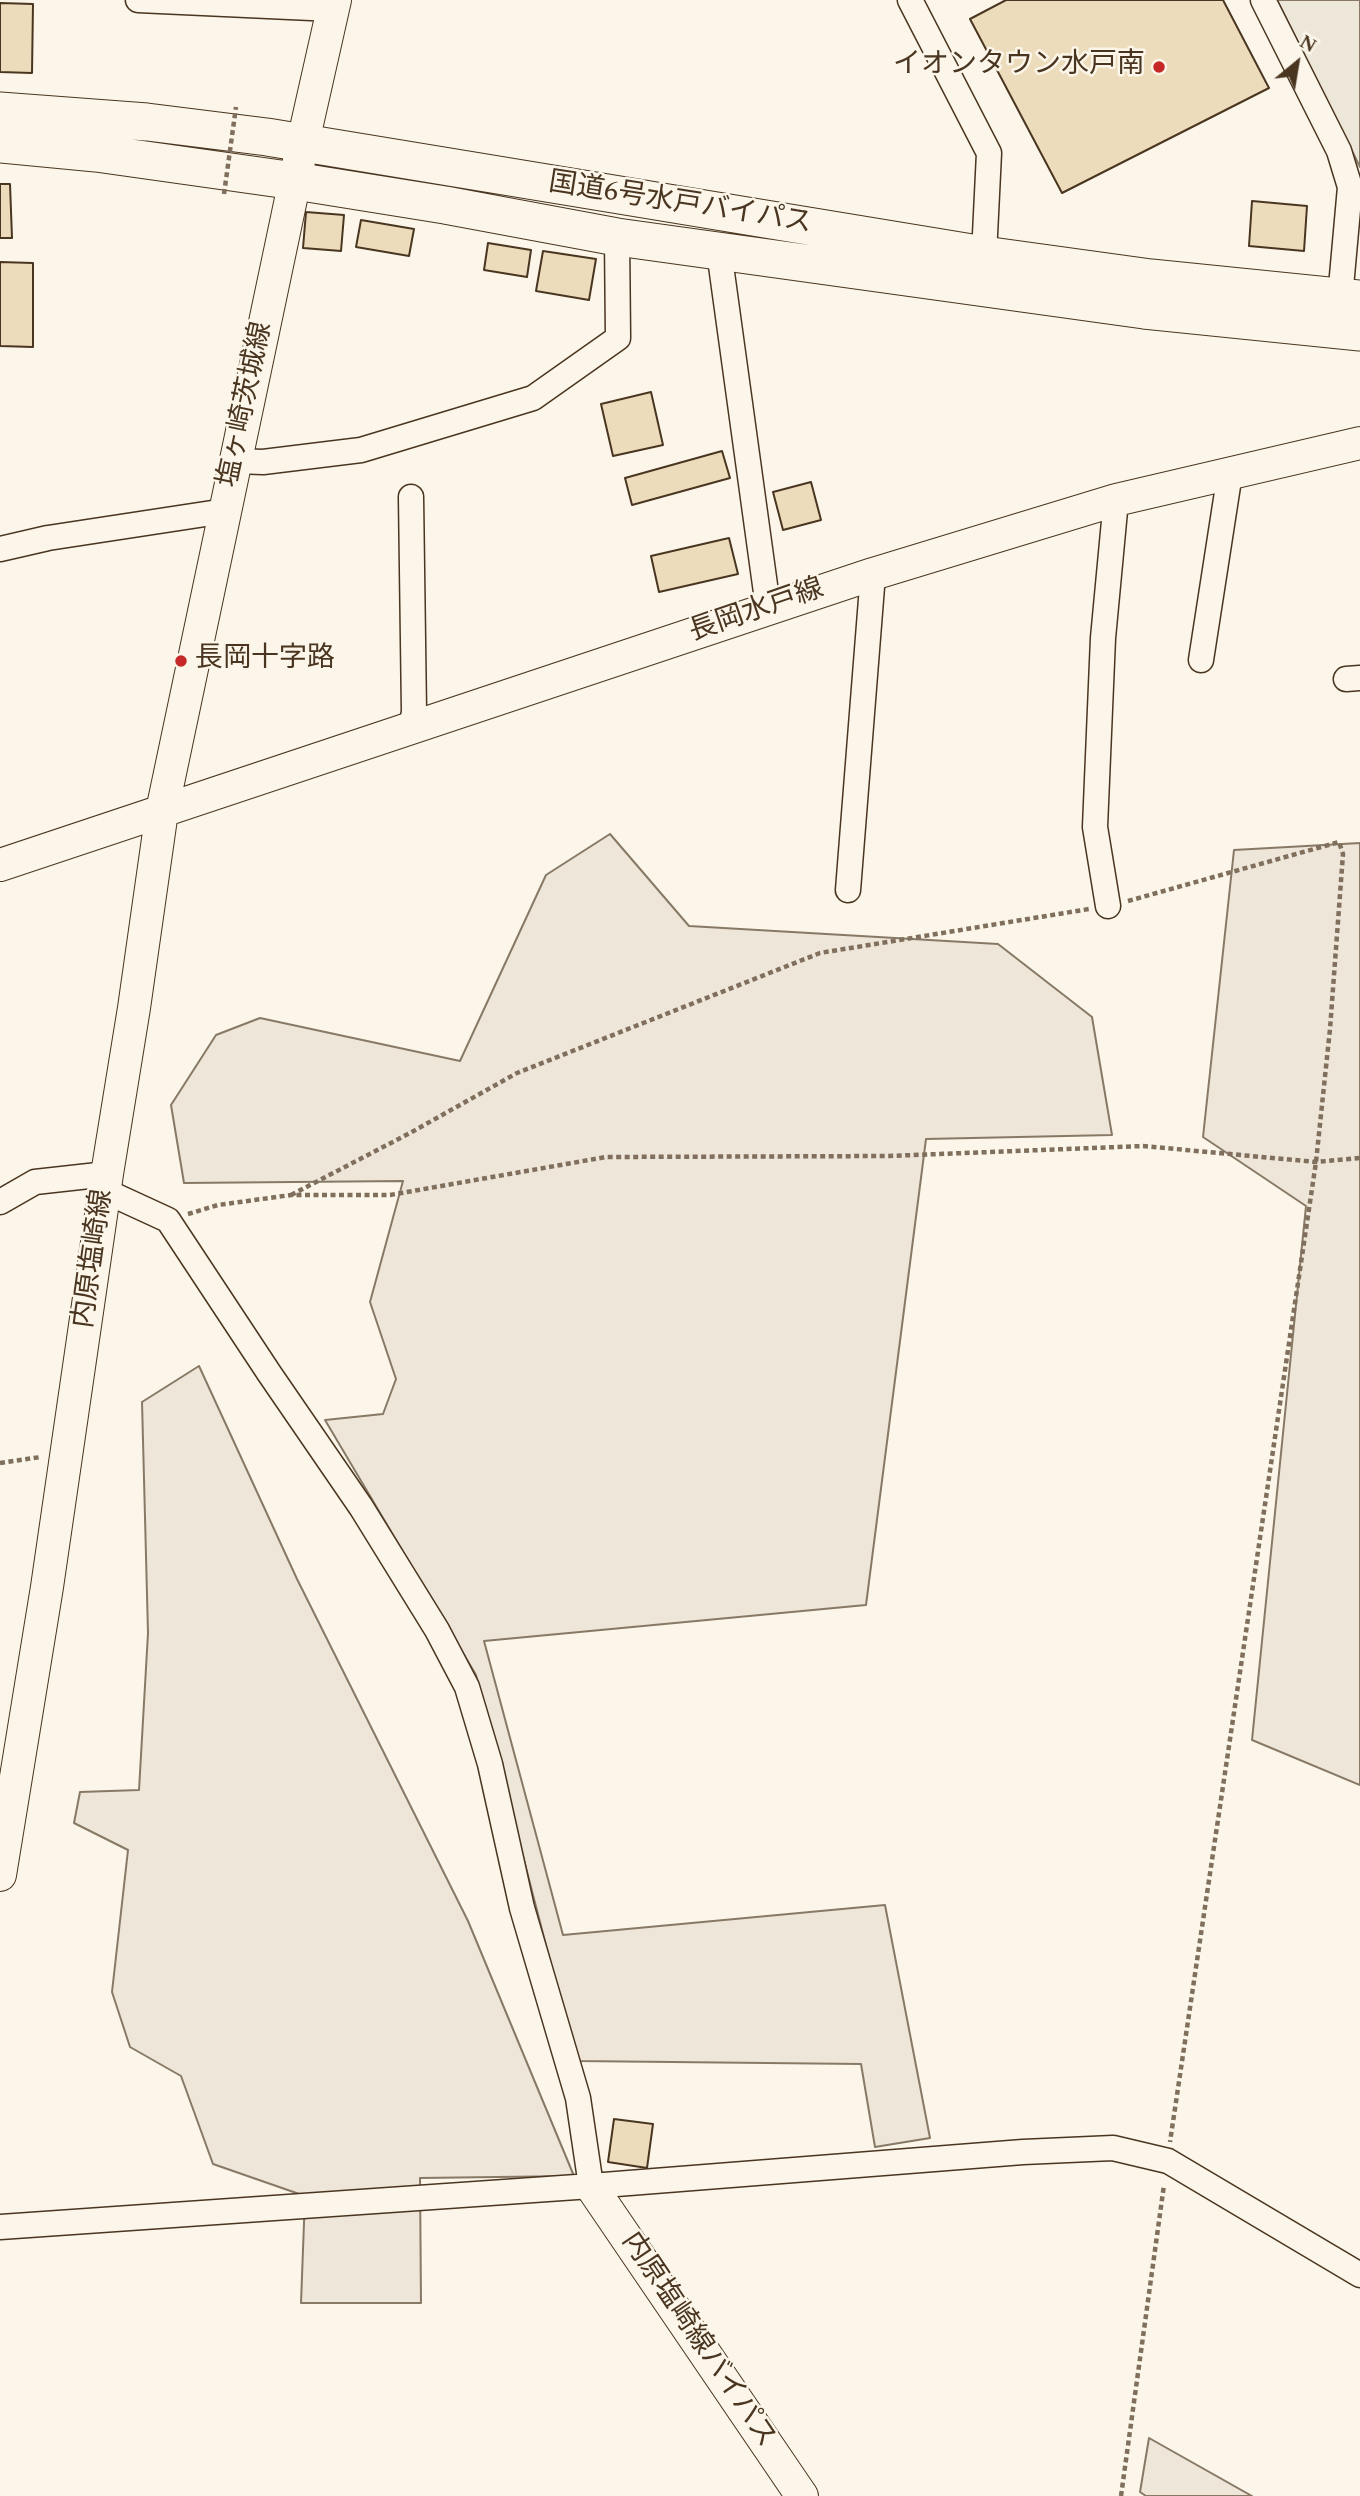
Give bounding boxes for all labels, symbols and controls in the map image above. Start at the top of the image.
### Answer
north arrow [1262,28,1332,98]
text: N [1294,28,1322,61]
place label: イオンタウン水戸南 [893,50,1145,84]
marker: イオンタウン水戸南 [1151,59,1167,75]
street label: 国道6号水戸バイパス [546,168,814,242]
street label: 塩ヶ崎茨城線 [213,319,281,491]
street label: 長岡水戸線 [685,573,829,651]
place label: 長岡十字路 [195,644,335,678]
marker: 長岡十字路 [173,653,189,669]
street label: 内原塩崎線 [69,1187,121,1331]
street label: 内原塩崎線バイパス [613,2227,781,2455]

